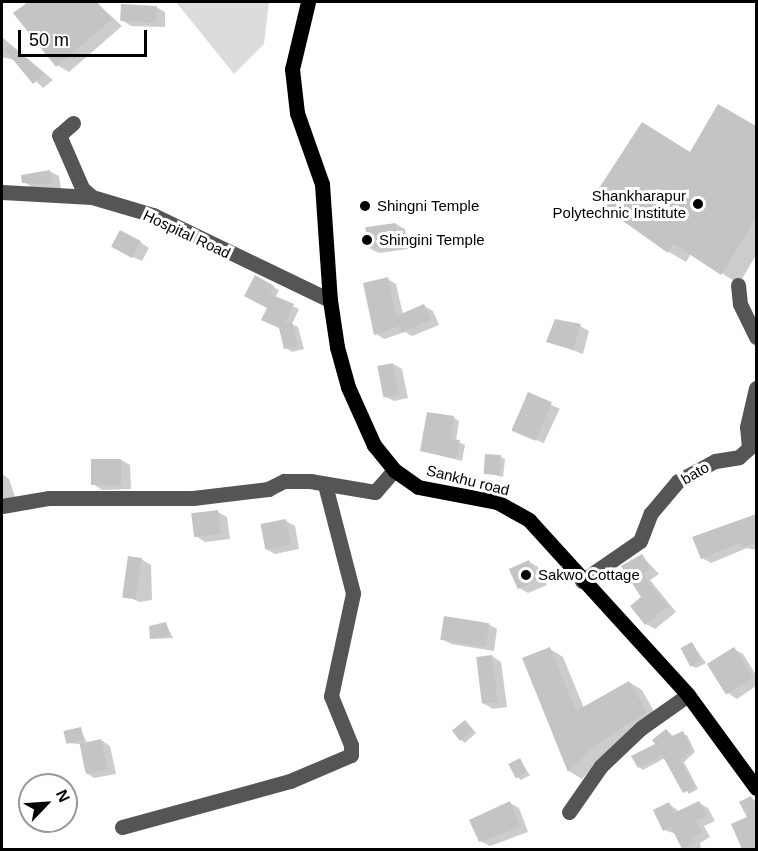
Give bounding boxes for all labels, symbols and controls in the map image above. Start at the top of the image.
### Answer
scale bar [21,18,150,56]
text: 50 m [29,30,69,50]
place label: Shankharapur Polytechnic Institute [553,186,686,221]
place label: Shingni Temple [377,197,480,215]
marker: Shankharapur Polytechnic Institute [691,197,705,211]
marker: Shingni Temple [358,199,372,213]
street label: Hospital Road [141,206,233,262]
place label: Shingini Temple [379,231,485,249]
marker: Shingini Temple [360,233,374,247]
street label: bato [678,458,712,488]
street label: Sankhu road [425,461,511,499]
place label: Sakwo Cottage [538,566,640,584]
marker: Sakwo Cottage [519,568,533,582]
north arrow [18,773,78,833]
text: N [53,787,73,805]

